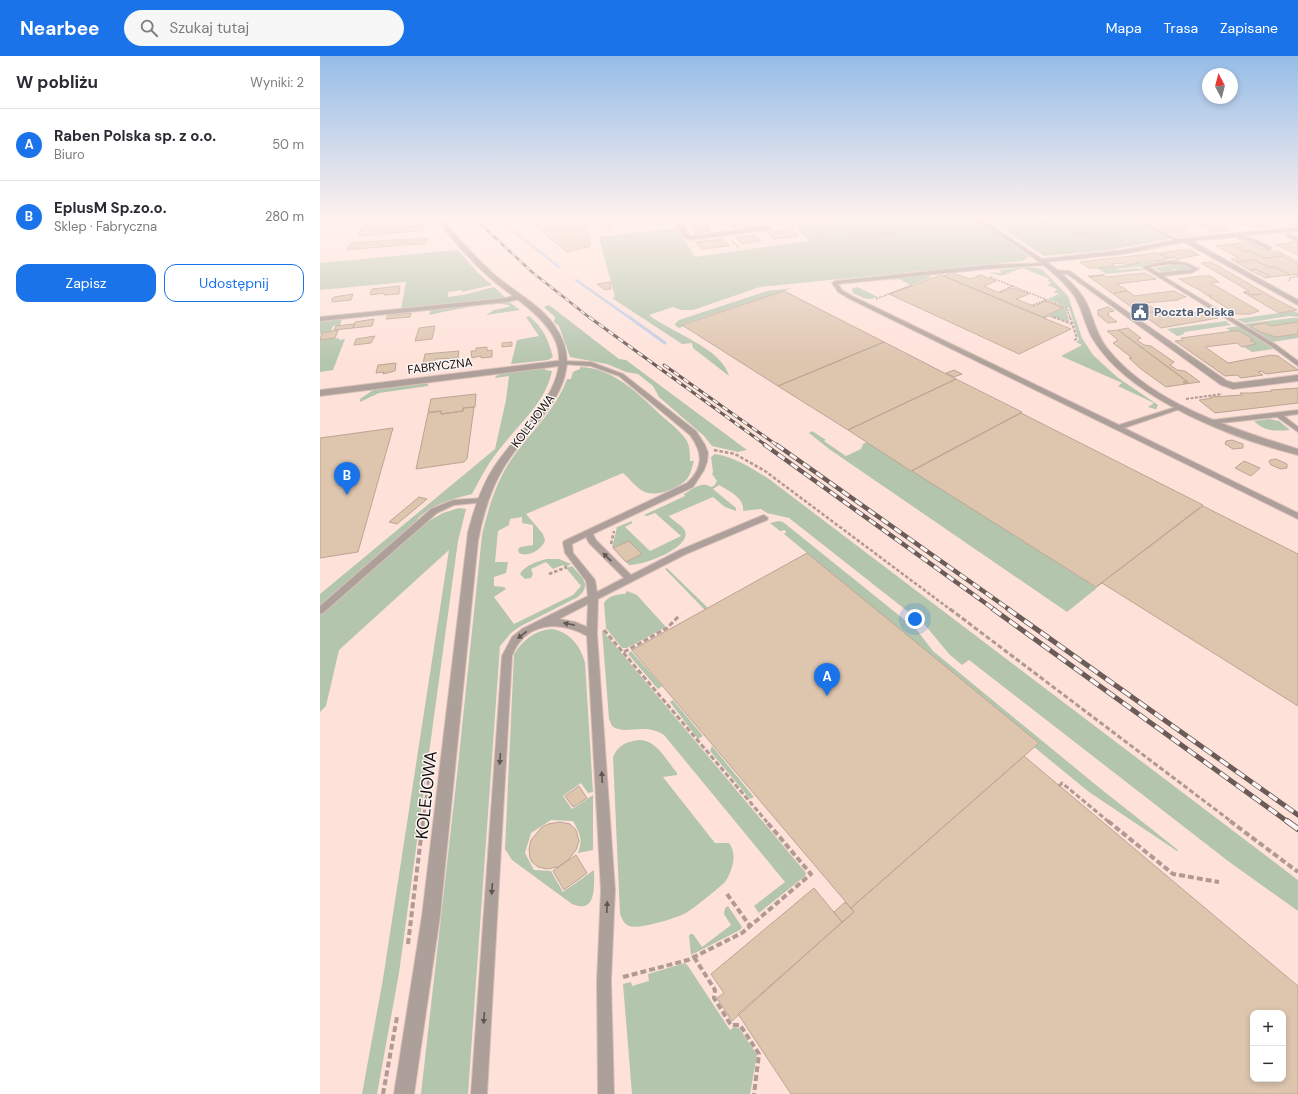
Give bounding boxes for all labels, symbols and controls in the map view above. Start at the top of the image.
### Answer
search box [124,10,404,46]
text: Nearbee [20,16,100,41]
icon: search [138,17,160,39]
text: Szukaj tutaj [170,18,249,38]
text: Mapa [1106,19,1142,37]
text: Trasa [1164,19,1198,37]
text: Zapisane [1220,19,1278,37]
north arrow [1202,68,1238,104]
text: W pobliżu [16,71,98,93]
text: Wyniki: 2 [250,74,304,91]
text: Raben Polska sp. z o.o. [54,126,216,146]
text: A [24,136,34,153]
text: 50 m [272,136,304,153]
text: Biuro [54,146,85,163]
text: EplusM Sp.zo.o. [54,198,167,218]
text: B [25,208,33,225]
text: 280 m [265,208,304,225]
text: Sklep · Fabryczna [54,218,157,235]
button: Zapisz [16,264,156,302]
button: Udostępnij [164,264,304,302]
public building icon: Poczta Polska [1129,301,1151,323]
place label: Poczta Polska [1154,304,1234,320]
street label: FABRYCZNA [407,354,473,378]
street label: KOLEJOWA [508,391,558,451]
pin: B [334,462,360,495]
one-way arrow [602,552,612,561]
your location [905,609,925,629]
one-way arrow [563,621,575,627]
one-way arrow [517,630,528,639]
pin: A [814,663,840,696]
street label: KOLEJOWA [410,750,442,840]
one-way arrow [497,753,504,765]
one-way arrow [598,771,605,783]
one-way arrow [489,883,496,895]
one-way arrow [604,900,610,913]
map controls [1250,1010,1286,1082]
button: + [1250,1010,1286,1046]
one-way arrow [481,1012,487,1025]
button: − [1250,1046,1286,1082]

